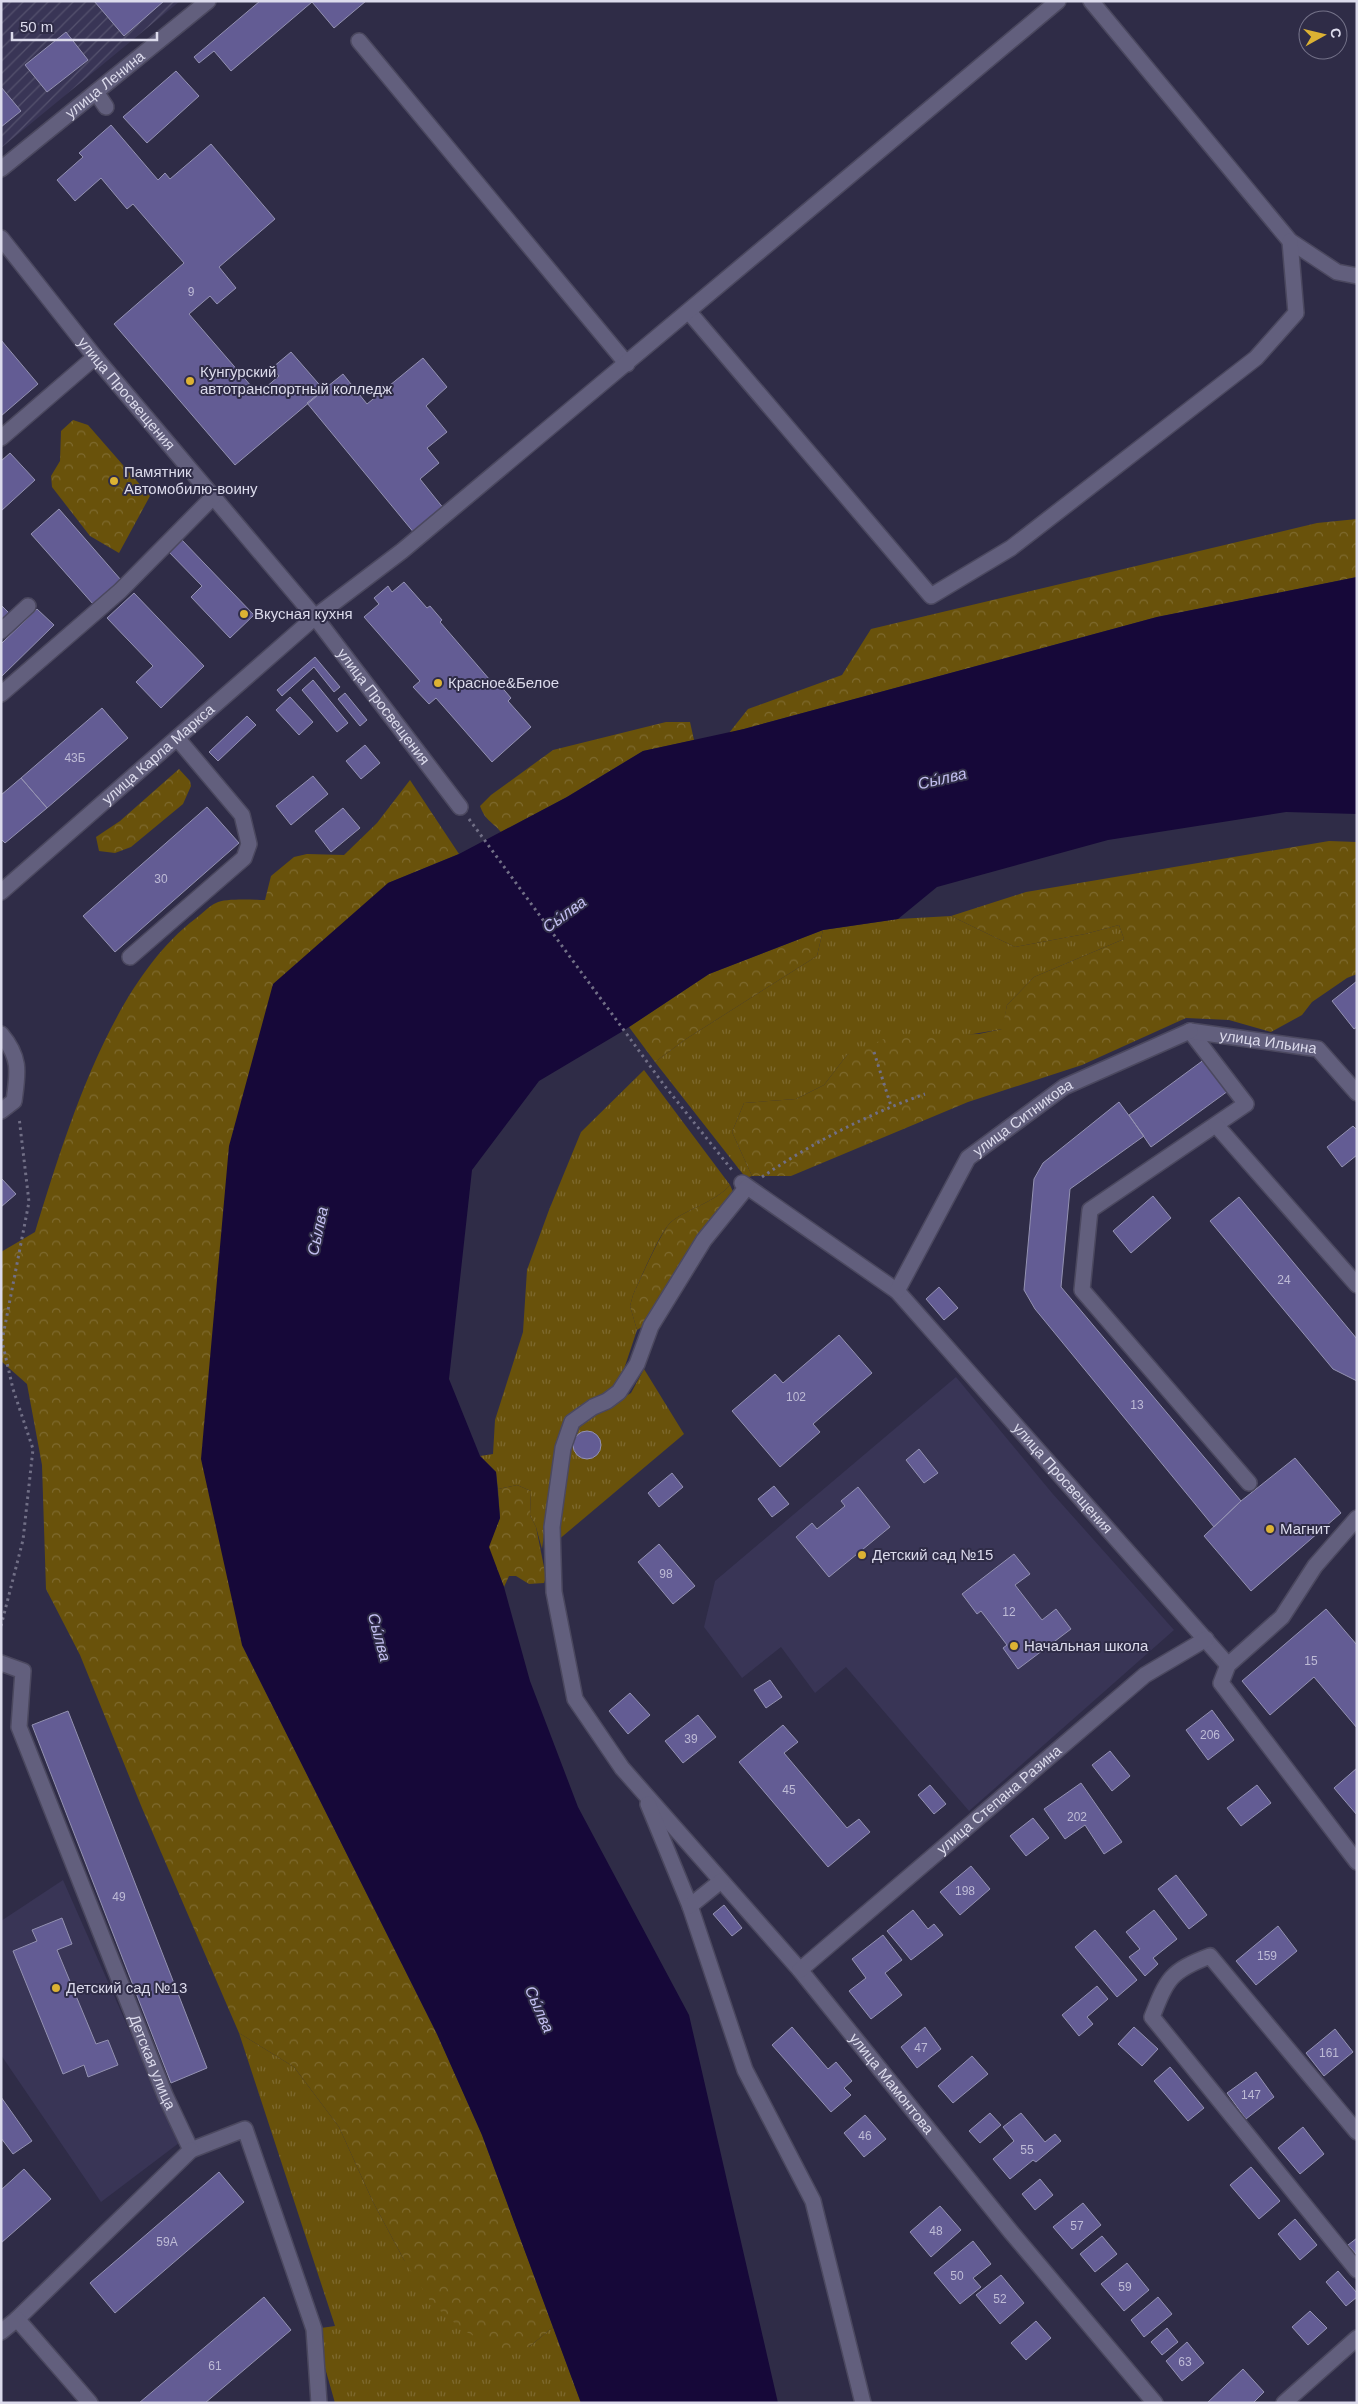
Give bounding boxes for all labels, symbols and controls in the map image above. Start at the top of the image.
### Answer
scale bar [12,10,158,42]
north arrow [1298,10,1348,60]
text: 50 m [20,18,53,35]
text: С [1327,27,1345,39]
street label: улица Ленина [62,47,148,121]
house number: 9 [188,285,195,299]
street label: улица Просвещения [75,334,179,453]
place label: Кунгурский автотранспортный колледж [200,363,392,397]
marker: Кунгурский автотранспортный колледж [184,375,196,387]
place label: Памятник Автомобилю-воину [124,463,258,497]
marker: Памятник Автомобилю-воину [108,475,120,487]
place label: Вкусная кухня [254,605,353,622]
marker: Вкусная кухня [238,608,250,620]
street label: улица Просвещения [334,645,434,768]
place label: Красное&Белое [448,674,559,691]
marker: Красное&Белое [432,677,444,689]
street label: улица Карла Маркса [98,700,218,808]
house number: 43Б [64,751,86,765]
water label: Сы́лва [916,765,968,792]
house number: 30 [154,872,168,886]
water label: Сы́лва [539,893,589,936]
street label: улица Ильина [1219,1026,1319,1057]
street label: улица Ситникова [969,1075,1076,1159]
water label: Сы́лва [304,1205,331,1257]
house number: 24 [1277,1273,1291,1287]
house number: 102 [786,1390,806,1404]
house number: 13 [1130,1398,1144,1412]
street label: улица Просвещения [1010,1419,1117,1537]
place label: Магнит [1280,1520,1330,1537]
marker: Магнит [1264,1523,1276,1535]
place label: Детский сад №15 [872,1546,993,1563]
marker: Детский сад №15 [856,1549,868,1561]
house number: 98 [659,1567,673,1581]
house number: 12 [1002,1605,1016,1619]
water label: Сы́лва [365,1611,394,1663]
place label: Начальная школа [1024,1637,1149,1654]
marker: Начальная школа [1008,1640,1020,1652]
house number: 15 [1304,1654,1318,1668]
house number: 206 [1200,1728,1220,1742]
house number: 39 [684,1732,698,1746]
street label: улица Степана Разина [933,1741,1065,1857]
house number: 45 [782,1783,796,1797]
house number: 202 [1067,1810,1087,1824]
house number: 198 [955,1884,975,1898]
house number: 49 [112,1890,126,1904]
house number: 159 [1257,1949,1277,1963]
place label: Детский сад №13 [66,1979,187,1996]
marker: Детский сад №13 [50,1982,62,1994]
water label: Сы́лва [522,1983,557,2035]
street label: Детская улица [126,2012,180,2113]
street label: улица Мамонтова [846,2029,938,2138]
house number: 47 [914,2041,928,2055]
house number: 161 [1319,2046,1339,2060]
house number: 147 [1241,2088,1261,2102]
house number: 46 [858,2129,872,2143]
house number: 55 [1020,2143,1034,2157]
house number: 57 [1070,2219,1084,2233]
house number: 48 [929,2224,943,2238]
house number: 59А [156,2235,178,2249]
house number: 50 [950,2269,964,2283]
house number: 59 [1118,2280,1132,2294]
house number: 52 [993,2292,1007,2306]
house number: 63 [1178,2355,1192,2369]
house number: 61 [208,2359,222,2373]

